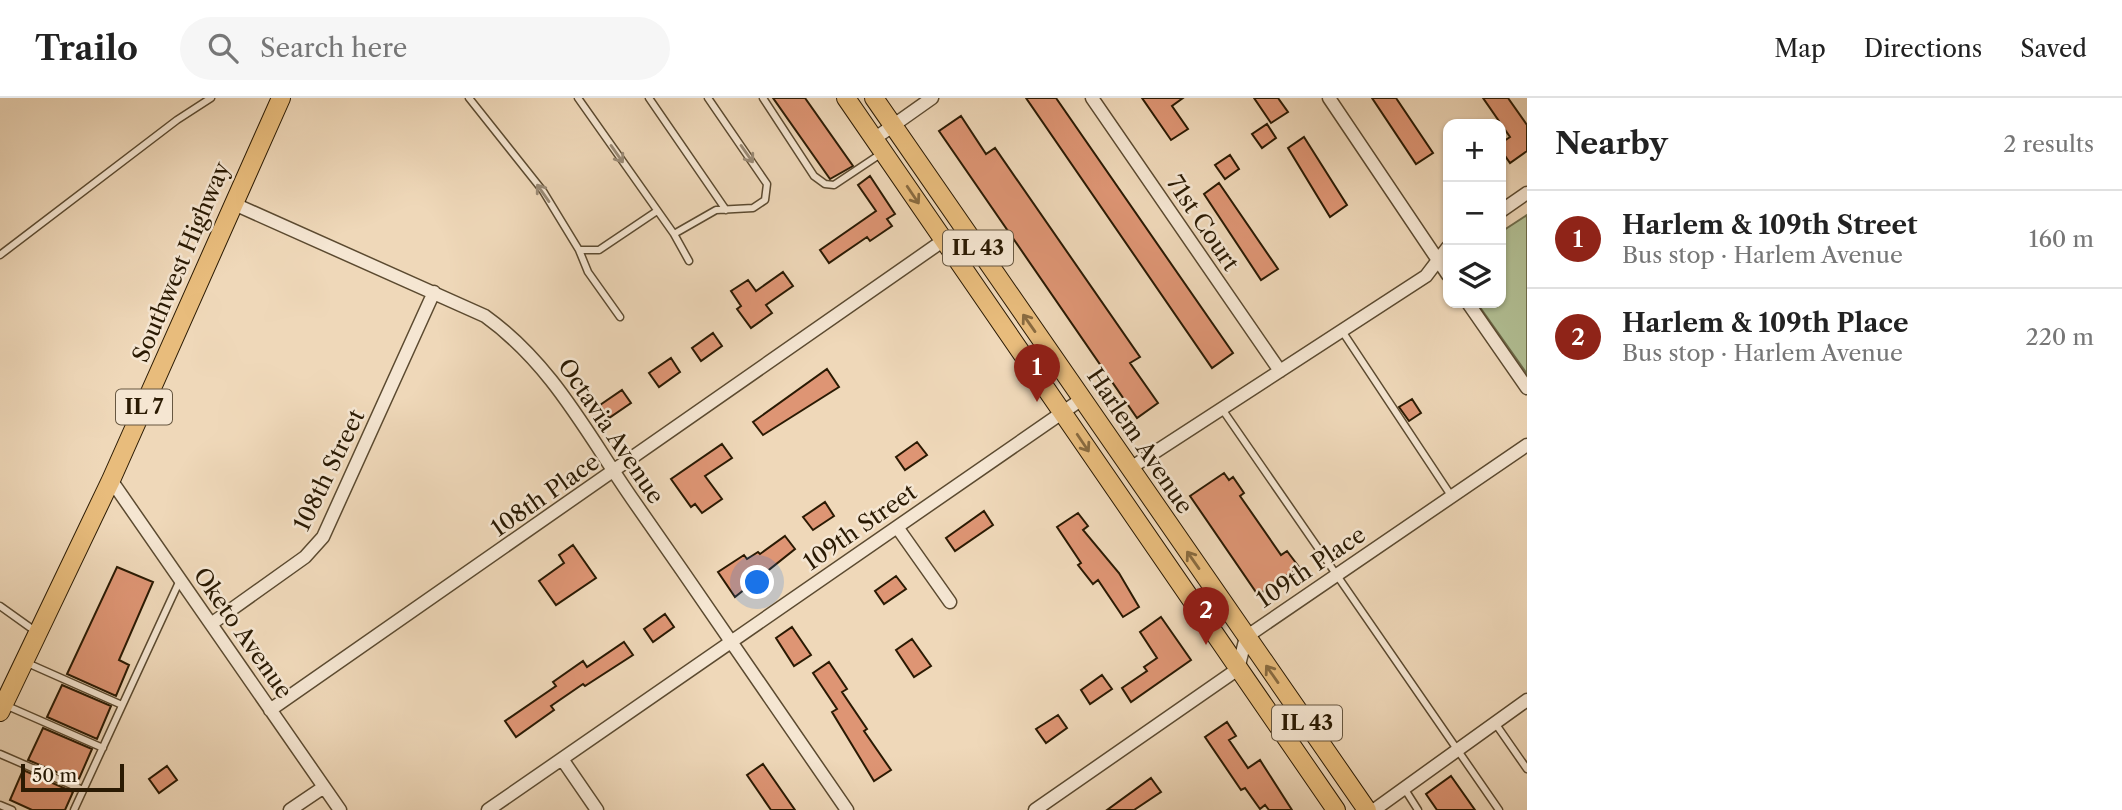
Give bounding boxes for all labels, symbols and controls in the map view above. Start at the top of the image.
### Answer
search box [180,17,670,80]
text: Trailo [35,28,138,69]
icon: search [204,29,242,67]
text: Search here [260,32,407,64]
text: Map [1774,34,1826,63]
text: Directions [1864,34,1982,63]
text: Saved [2020,34,2087,63]
map controls [1443,119,1506,308]
button: + [1443,119,1506,182]
text: Nearby [1555,125,1668,162]
text: 2 results [2003,130,2094,158]
one-way arrow [610,144,624,163]
one-way arrow [740,144,754,163]
street label: Southwest Highway [126,158,236,366]
street label: 71st Court [1161,170,1245,276]
button: − [1443,182,1506,245]
one-way arrow [536,184,550,203]
one-way arrow [906,185,920,204]
text: Harlem & 109th Street [1622,209,1918,241]
text: 1 [1573,225,1583,253]
text: 160 m [2029,225,2094,253]
road number: IL 43 [943,230,1013,266]
text: Bus stop · Harlem Avenue [1622,241,1903,269]
button: layers [1443,245,1506,308]
text: Harlem & 109th Place [1622,307,1908,339]
one-way arrow [1022,314,1036,333]
text: 2 [1571,323,1585,351]
text: 220 m [2025,323,2094,351]
text: Bus stop · Harlem Avenue [1622,339,1903,367]
pin: 1 [1014,344,1060,402]
street label: Octavia Avenue [552,353,670,509]
street label: Harlem Avenue [1081,363,1199,519]
road number: IL 7 [116,390,172,424]
street label: 108th Street [288,405,370,535]
one-way arrow [1076,433,1090,452]
street label: 108th Place [486,447,604,543]
street label: 109th Street [798,478,922,576]
street label: 109th Place [1251,520,1371,614]
one-way arrow [1186,551,1200,571]
street label: Oketo Avenue [188,562,298,704]
your location [740,565,774,599]
pin: 2 [1183,587,1229,645]
one-way arrow [1265,665,1279,684]
road number: IL 43 [1272,706,1342,740]
scale bar [21,761,124,793]
text: 50 m [32,764,77,787]

